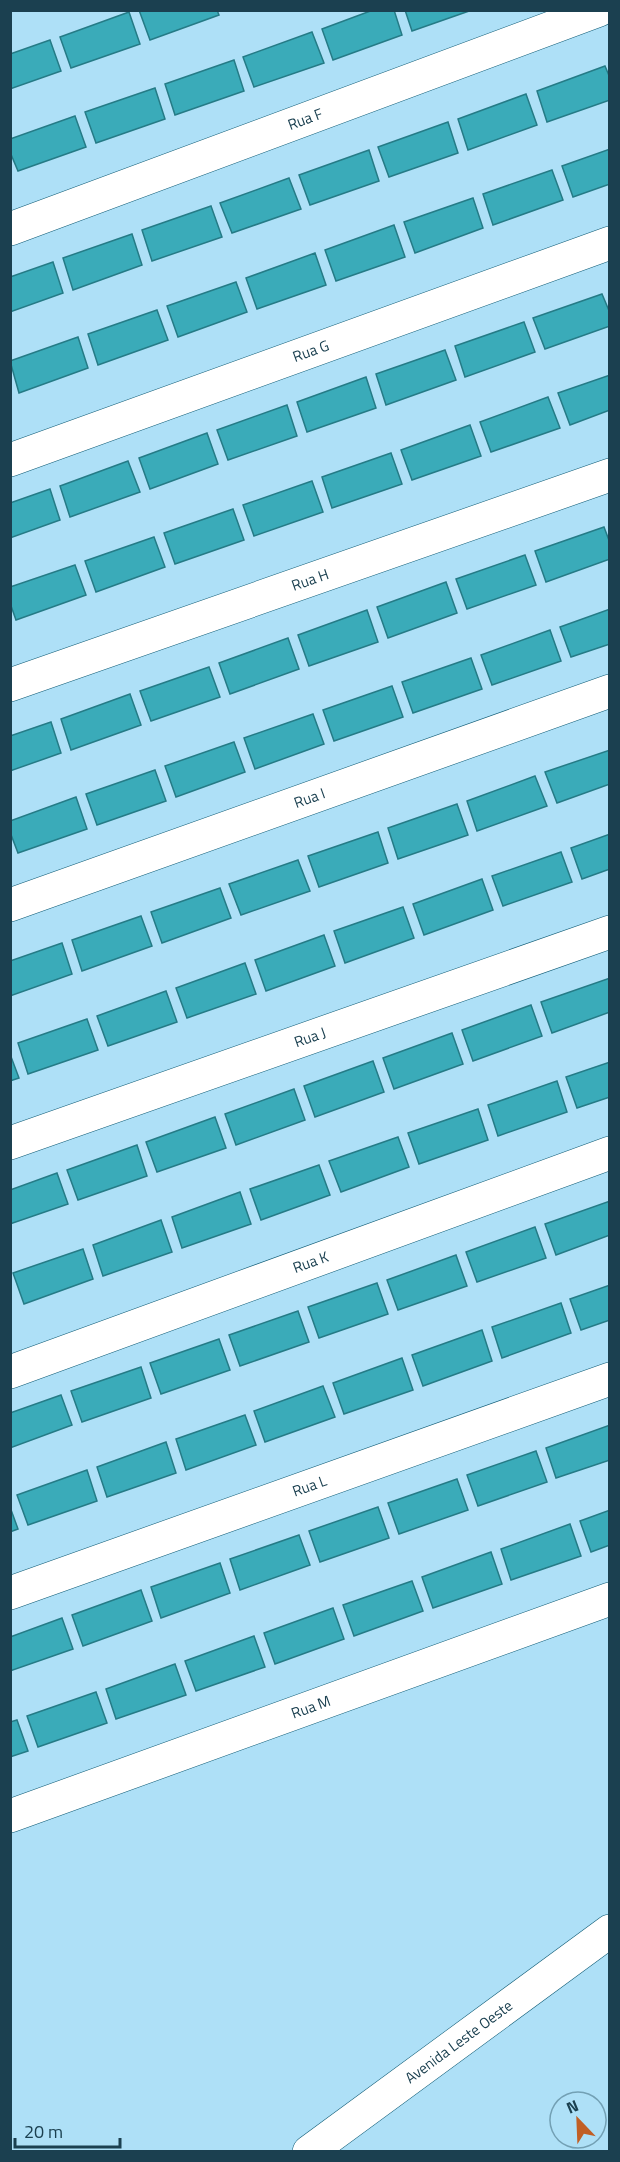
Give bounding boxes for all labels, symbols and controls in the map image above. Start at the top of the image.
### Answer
street label: Rua F [284,102,326,136]
street label: Rua G [289,334,332,368]
street label: Rua H [288,562,332,597]
street label: Rua I [291,782,328,814]
street label: Rua J [291,1021,329,1053]
street label: Rua K [289,1245,332,1279]
street label: Rua L [289,1469,330,1502]
street label: Rua M [288,1689,334,1724]
street label: Avenida Leste Oeste [400,1994,517,2089]
north arrow [548,2090,608,2150]
text: N [562,2093,582,2119]
scale bar [15,2111,120,2149]
text: 20 m [24,2118,63,2145]

